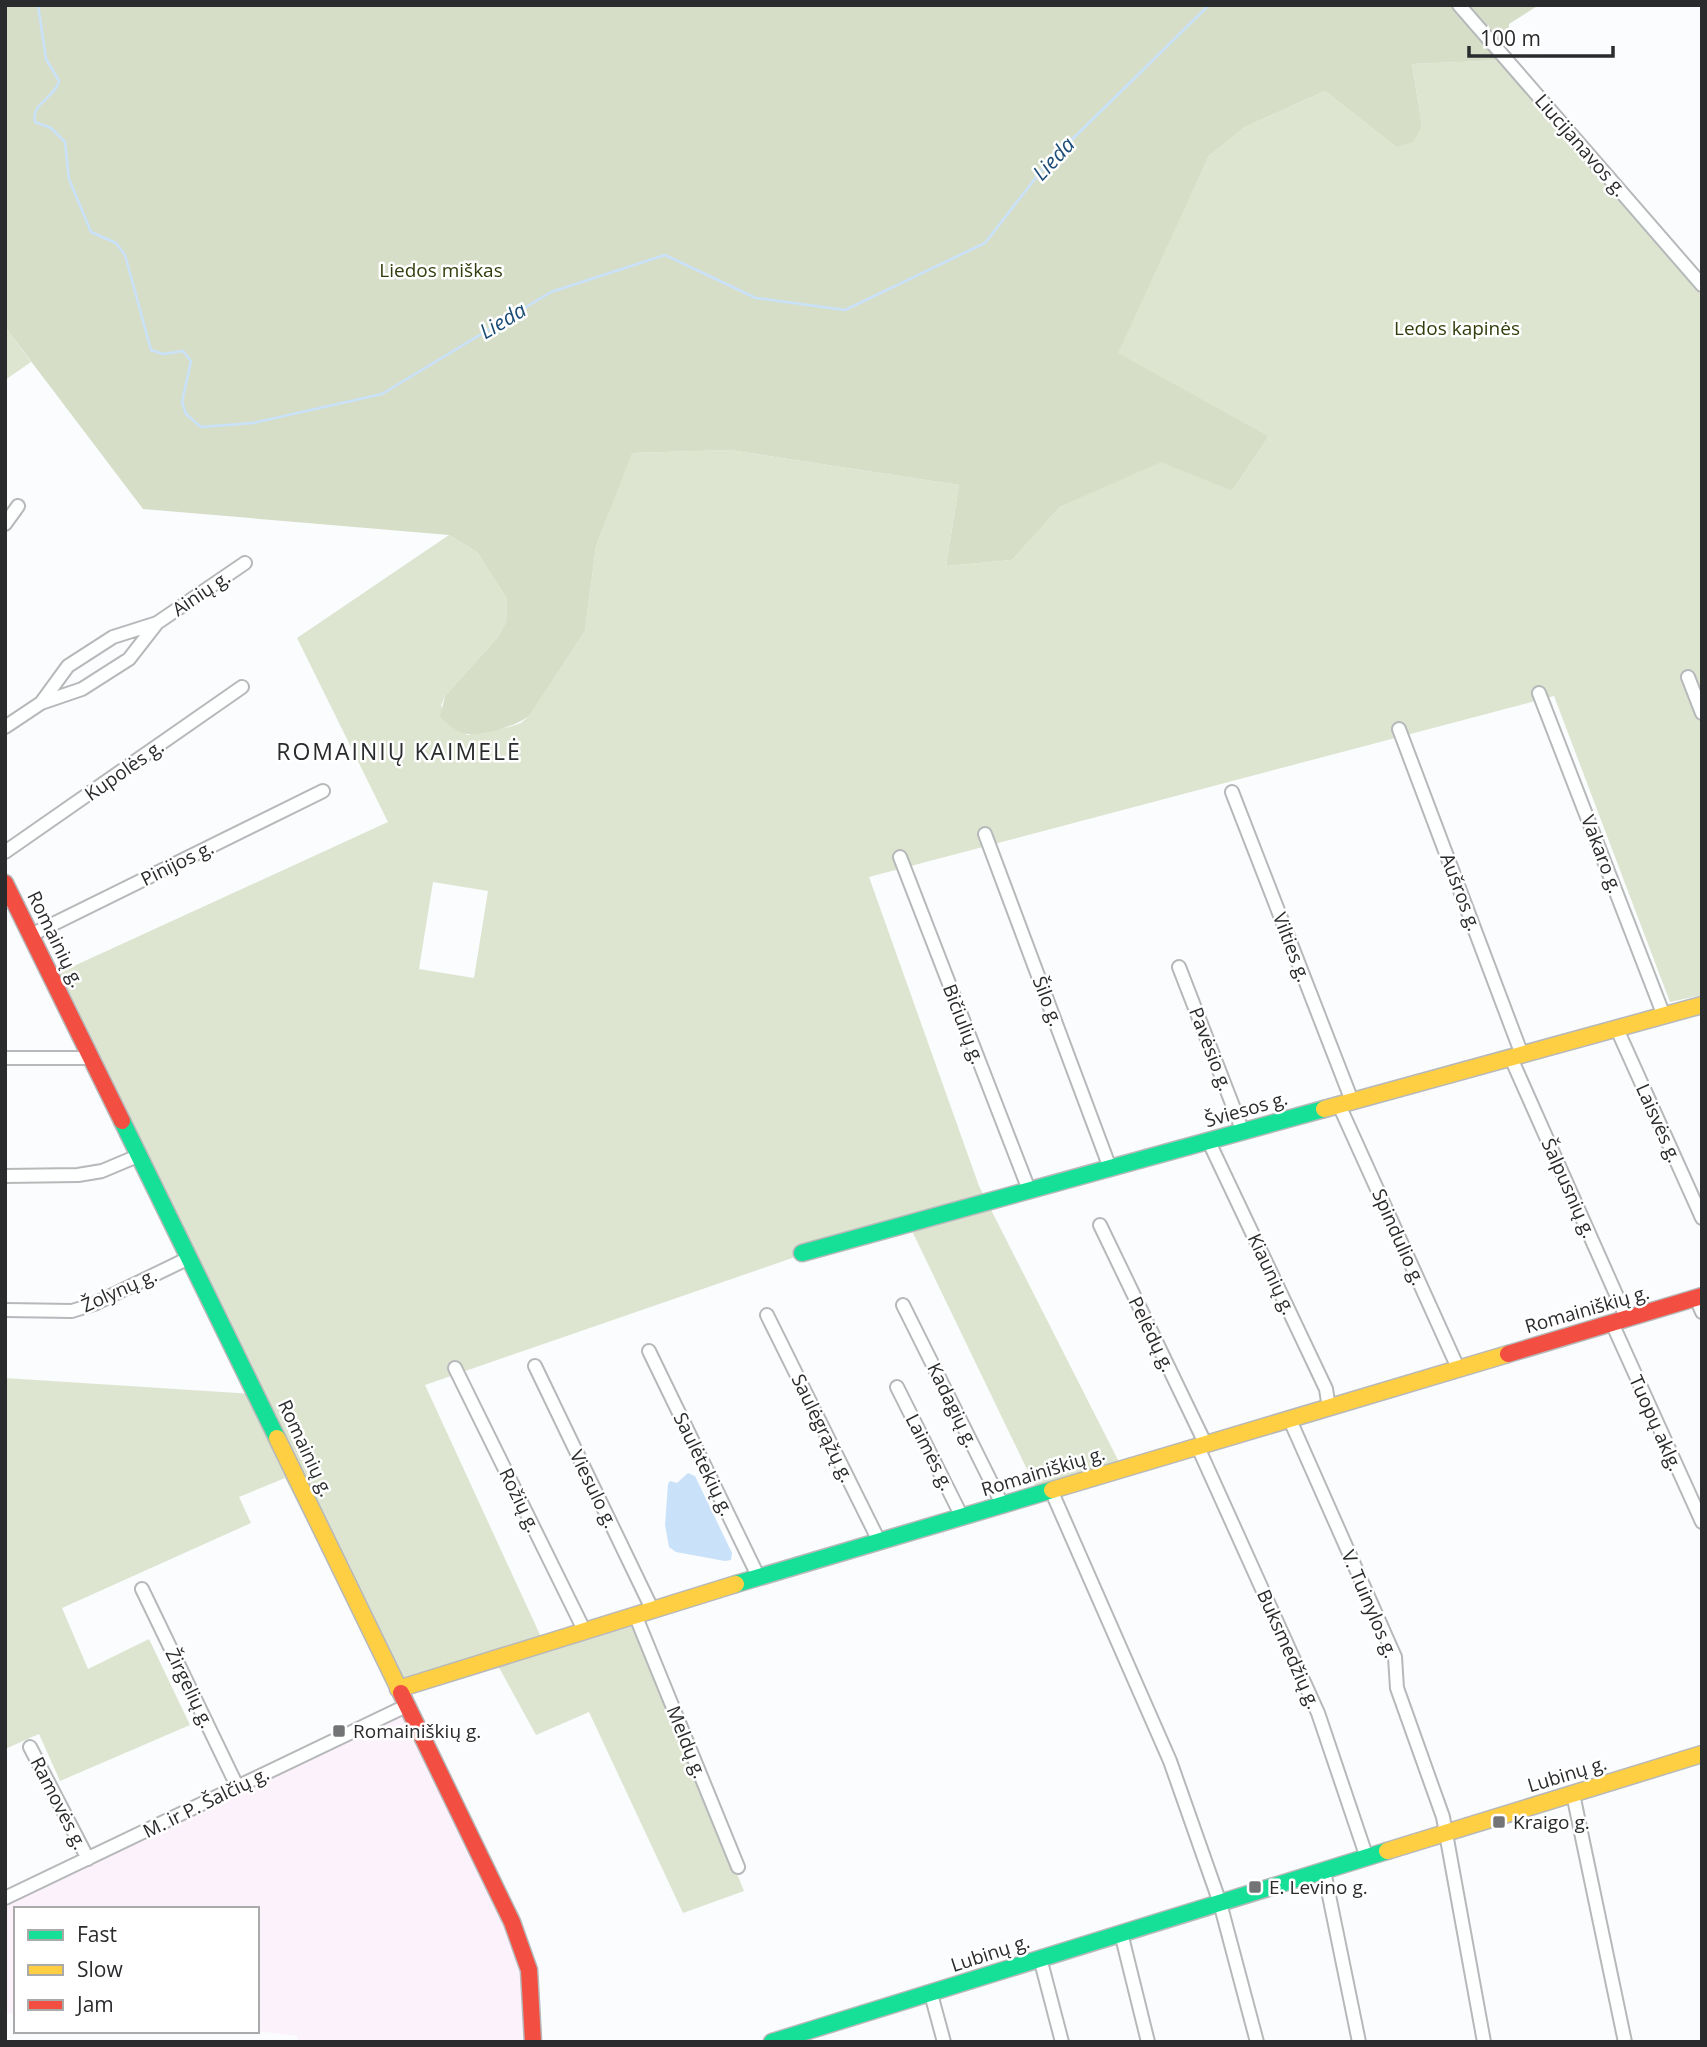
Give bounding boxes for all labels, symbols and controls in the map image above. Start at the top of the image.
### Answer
scale bar [1469,14,1612,58]
text: 100 m [1480,24,1541,52]
street label: Liucijanavos g. [1529,88,1633,202]
water label: Lieda [1026,130,1081,186]
park label: Liedos miškas [379,257,503,283]
water label: Lieda [474,295,531,345]
park label: Ledos kapinės [1394,315,1520,341]
street label: Ainių g. [167,564,235,622]
street label: Kupolės g. [79,733,169,807]
district label: ROMAINIŲ KAIMELĖ [276,735,522,767]
street label: Vakaro g. [1575,811,1629,897]
street label: Pinijos g. [136,834,218,892]
street label: Aušros g. [1434,849,1488,935]
street label: Romainių g. [21,886,91,992]
street label: Vilties g. [1267,909,1317,985]
street label: Šilo g. [1027,972,1069,1030]
street label: Bičiulių g. [937,980,991,1068]
street label: Pavėsio g. [1183,1003,1239,1095]
street label: Laisvės g. [1630,1079,1688,1167]
street label: Šviesos g. [1201,1085,1291,1133]
street label: Šalpusnių g. [1535,1134,1603,1242]
street label: Spindulio g. [1366,1185,1432,1289]
street label: Kiaunių g. [1242,1229,1302,1319]
street label: Žolynų g. [77,1262,161,1318]
street label: Romainiškių g. [1522,1279,1652,1339]
street label: Pelėdų g. [1123,1292,1181,1376]
street label: Kadagių g. [921,1358,985,1452]
street label: Saulėgrąžų g. [786,1369,860,1487]
street label: Tuopų aklg. [1623,1371,1689,1475]
street label: Romainių g. [272,1395,340,1501]
street label: Saulėtekių g. [668,1408,740,1520]
street label: Laimės g. [900,1409,960,1495]
street label: Romainiškių g. [978,1440,1108,1502]
street label: Viesulo g. [564,1446,624,1532]
street label: Rožių g. [493,1463,547,1537]
street label: V. Tuinylos g. [1336,1546,1404,1662]
street label: Buksmedžių g. [1251,1585,1327,1713]
street label: Žirgelių g. [159,1644,221,1732]
street label: Meldų g. [661,1702,713,1782]
place label: Romainiškių g. [353,1718,481,1744]
marker: Romainiškių g. [331,1723,347,1739]
street label: Lubinų g. [1524,1750,1610,1798]
street label: Ramovės g. [25,1752,93,1854]
street label: M. ir P. Šalčių g. [139,1760,273,1844]
place label: Kraigo g. [1513,1809,1590,1835]
marker: Kraigo g. [1491,1814,1507,1830]
place label: E. Levino g. [1269,1874,1368,1900]
marker: E. Levino g. [1247,1879,1263,1895]
legend [14,1907,259,2033]
text: Fast [77,1920,117,1948]
street label: Lubinų g. [947,1928,1033,1978]
text: Slow [77,1955,123,1983]
text: Jam [75,1990,114,2018]

